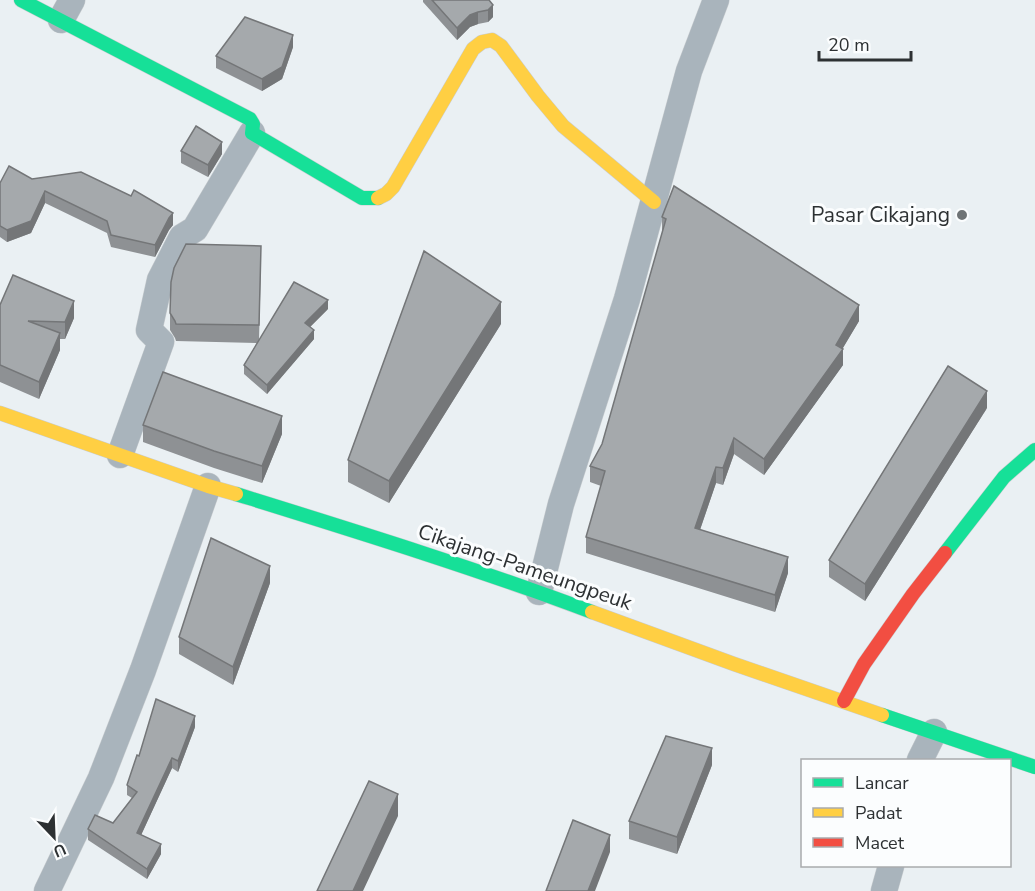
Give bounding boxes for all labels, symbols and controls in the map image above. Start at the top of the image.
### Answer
scale bar [819,24,910,62]
text: 20 m [828,33,870,57]
place label: Pasar Cikajang [811,201,950,229]
marker: Pasar Cikajang [955,208,969,222]
street label: Cikajang-Pameungpeuk [414,517,636,617]
legend [801,759,1011,867]
text: Lancar [855,771,909,795]
text: Padat [855,801,903,825]
north arrow [24,807,84,867]
text: Macet [855,831,905,855]
text: U [50,837,69,862]

